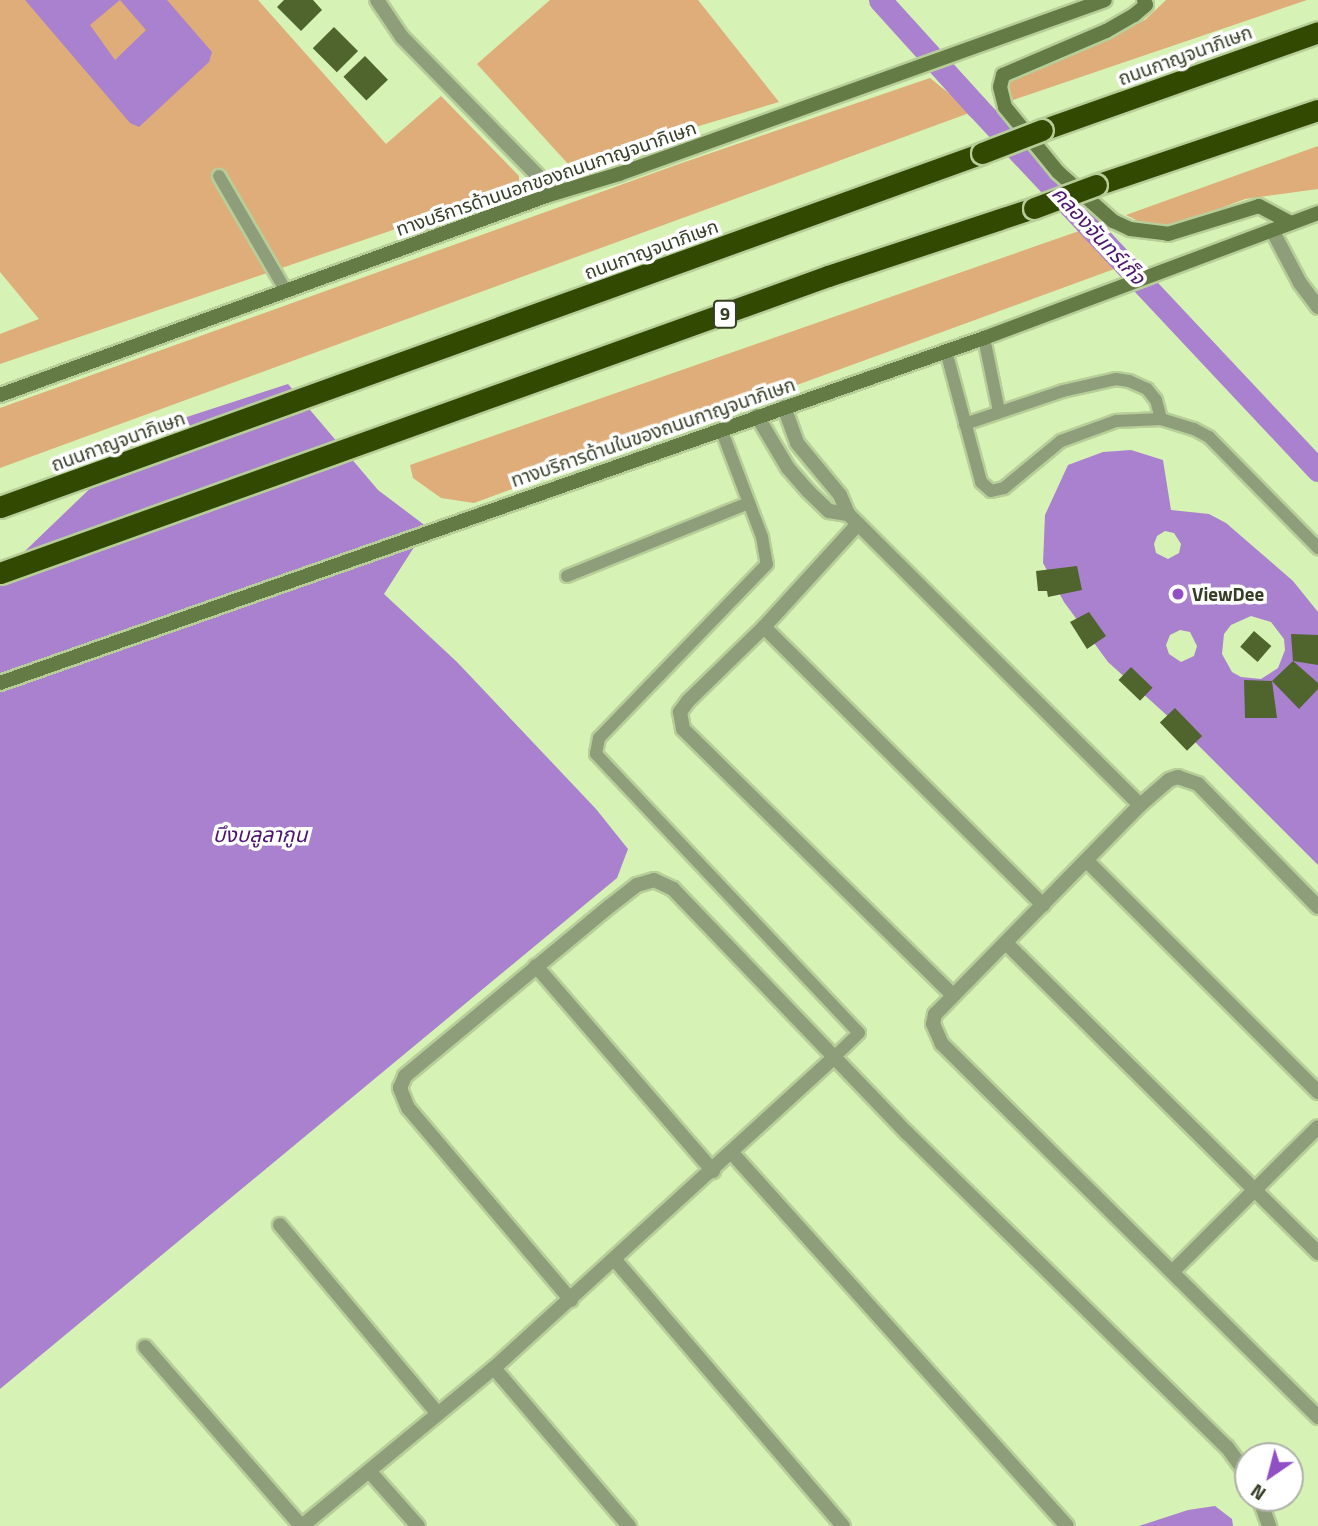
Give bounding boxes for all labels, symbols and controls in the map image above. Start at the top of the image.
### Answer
street label: ถนนกาญจนาภิเษก [1115,20,1255,90]
street label: ทางบริการด้านนอกของถนนกาญจนาภิเษก [393,116,699,240]
water label: คลองจันทร์เก็จ [1047,181,1151,289]
street label: ถนนกาญจนาภิเษก [581,214,721,284]
road number: 9 [713,300,737,328]
street label: ทางบริการด้านในของถนนกาญจนาภิเษก [508,373,798,491]
street label: ถนนกาญจนาภิเษก [48,406,188,476]
place label: ViewDee [1192,583,1264,605]
marker: ViewDee [1170,586,1186,602]
water label: บึงบลูลากูน [213,821,307,847]
north arrow [1234,1442,1304,1512]
text: N [1244,1477,1272,1509]

